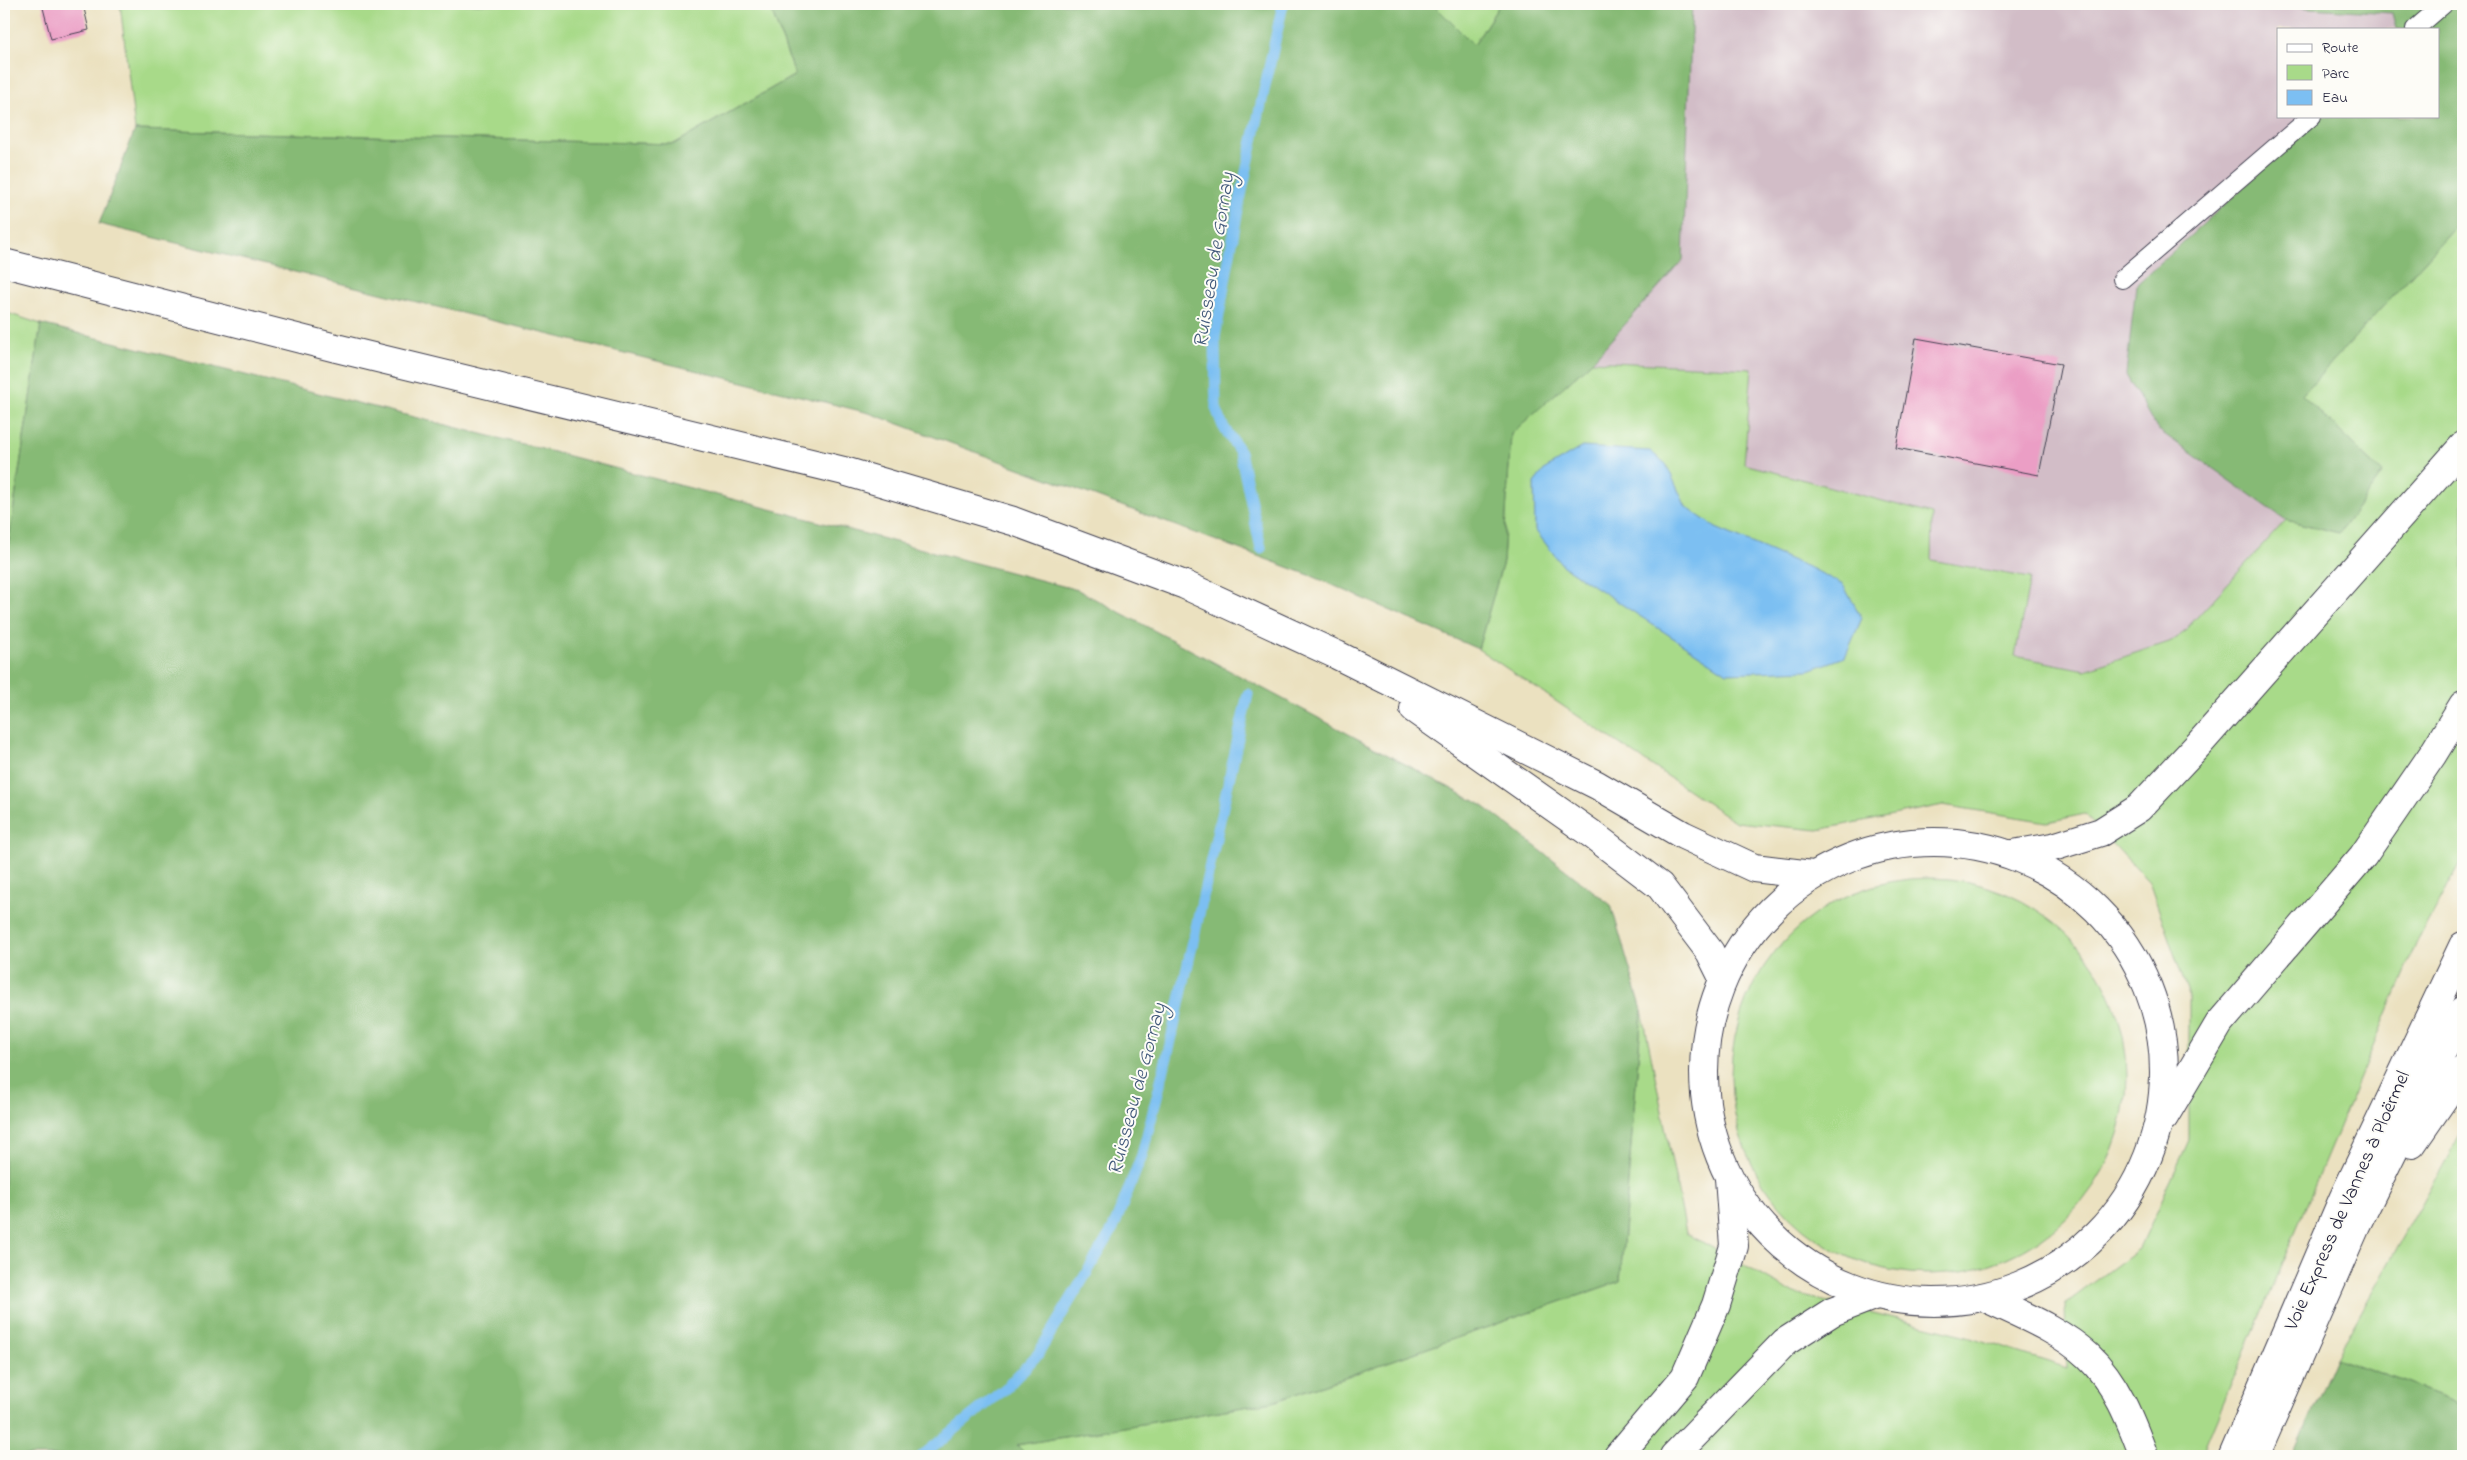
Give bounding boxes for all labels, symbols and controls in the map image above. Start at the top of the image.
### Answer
legend [2277,28,2440,118]
text: Route [2322,37,2359,59]
text: Parc [2322,63,2350,85]
text: Eau [2322,87,2348,109]
water label: Ruisseau de Gornay [1186,170,1244,350]
water label: Ruisseau de Gornay [1101,1000,1175,1179]
street label: Voie Express de Vannes à Ploërmel [2277,1067,2419,1336]

